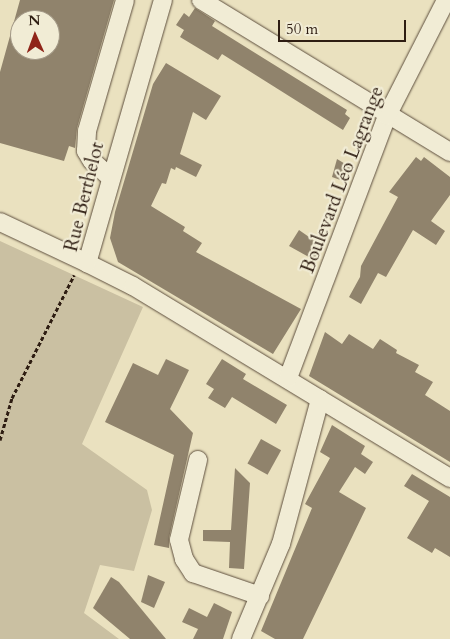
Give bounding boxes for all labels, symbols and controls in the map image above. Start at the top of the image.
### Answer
north arrow [10,10,60,60]
scale bar [280,10,408,42]
text: N [28,11,41,30]
text: 50 m [286,19,318,39]
street label: Boulevard Léo Lagrange [297,83,389,277]
street label: Rue Berthelot [60,140,110,254]

